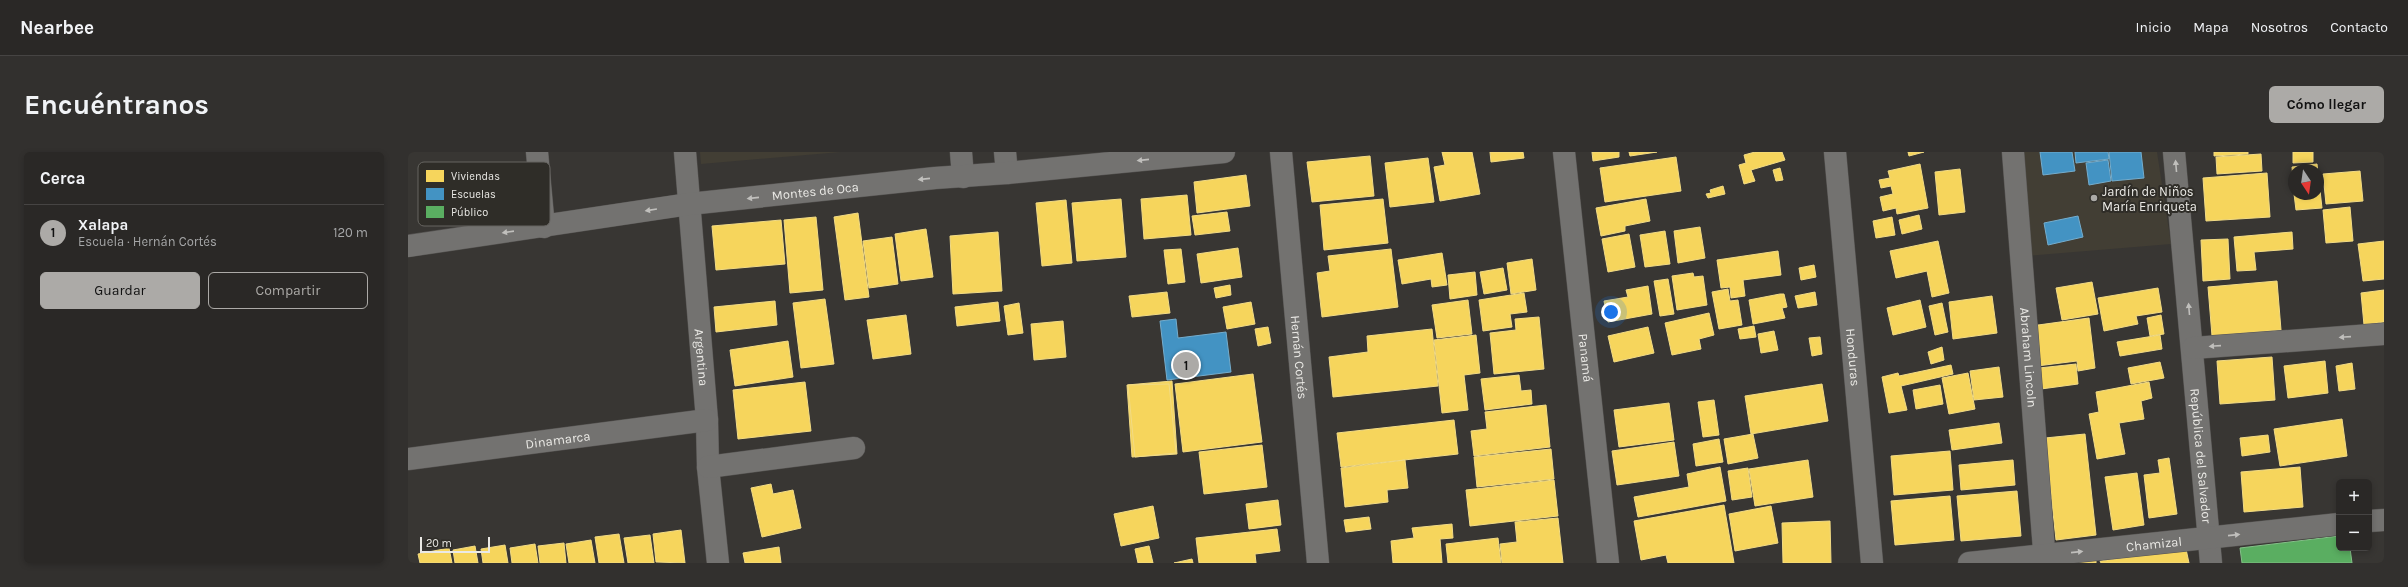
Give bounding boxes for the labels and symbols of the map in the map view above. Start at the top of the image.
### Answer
one-way arrow [1137,157,1150,163]
one-way arrow [2172,160,2179,172]
legend [418,162,550,226]
north arrow [2288,164,2324,200]
text: Viviendas [451,170,500,183]
one-way arrow [918,176,930,183]
street label: Montes de Oca [771,179,859,203]
place label: Jardín de Niños María Enriqueta [2102,184,2197,215]
text: Escuelas [451,188,496,201]
marker: Jardín de Niños María Enriqueta [2089,193,2099,203]
one-way arrow [747,194,759,201]
text: Público [451,206,488,219]
one-way arrow [645,207,657,213]
one-way arrow [502,229,514,235]
your location [1601,302,1621,322]
one-way arrow [2186,303,2192,315]
street label: Abraham Lincoln [2018,307,2040,408]
street label: Hernán Cortés [1288,315,1311,400]
street label: Argentina [692,328,712,387]
street label: Honduras [1843,328,1864,387]
street label: Panamá [1576,333,1596,383]
one-way arrow [2339,333,2351,340]
one-way arrow [2209,343,2222,350]
pin: 1 [1173,350,1199,380]
street label: República del Salvador [2188,388,2215,524]
street label: Dinamarca [524,428,591,451]
one-way arrow [2228,532,2240,538]
street label: Chamizal [2125,533,2183,554]
scale bar [420,535,490,554]
one-way arrow [2071,548,2083,555]

